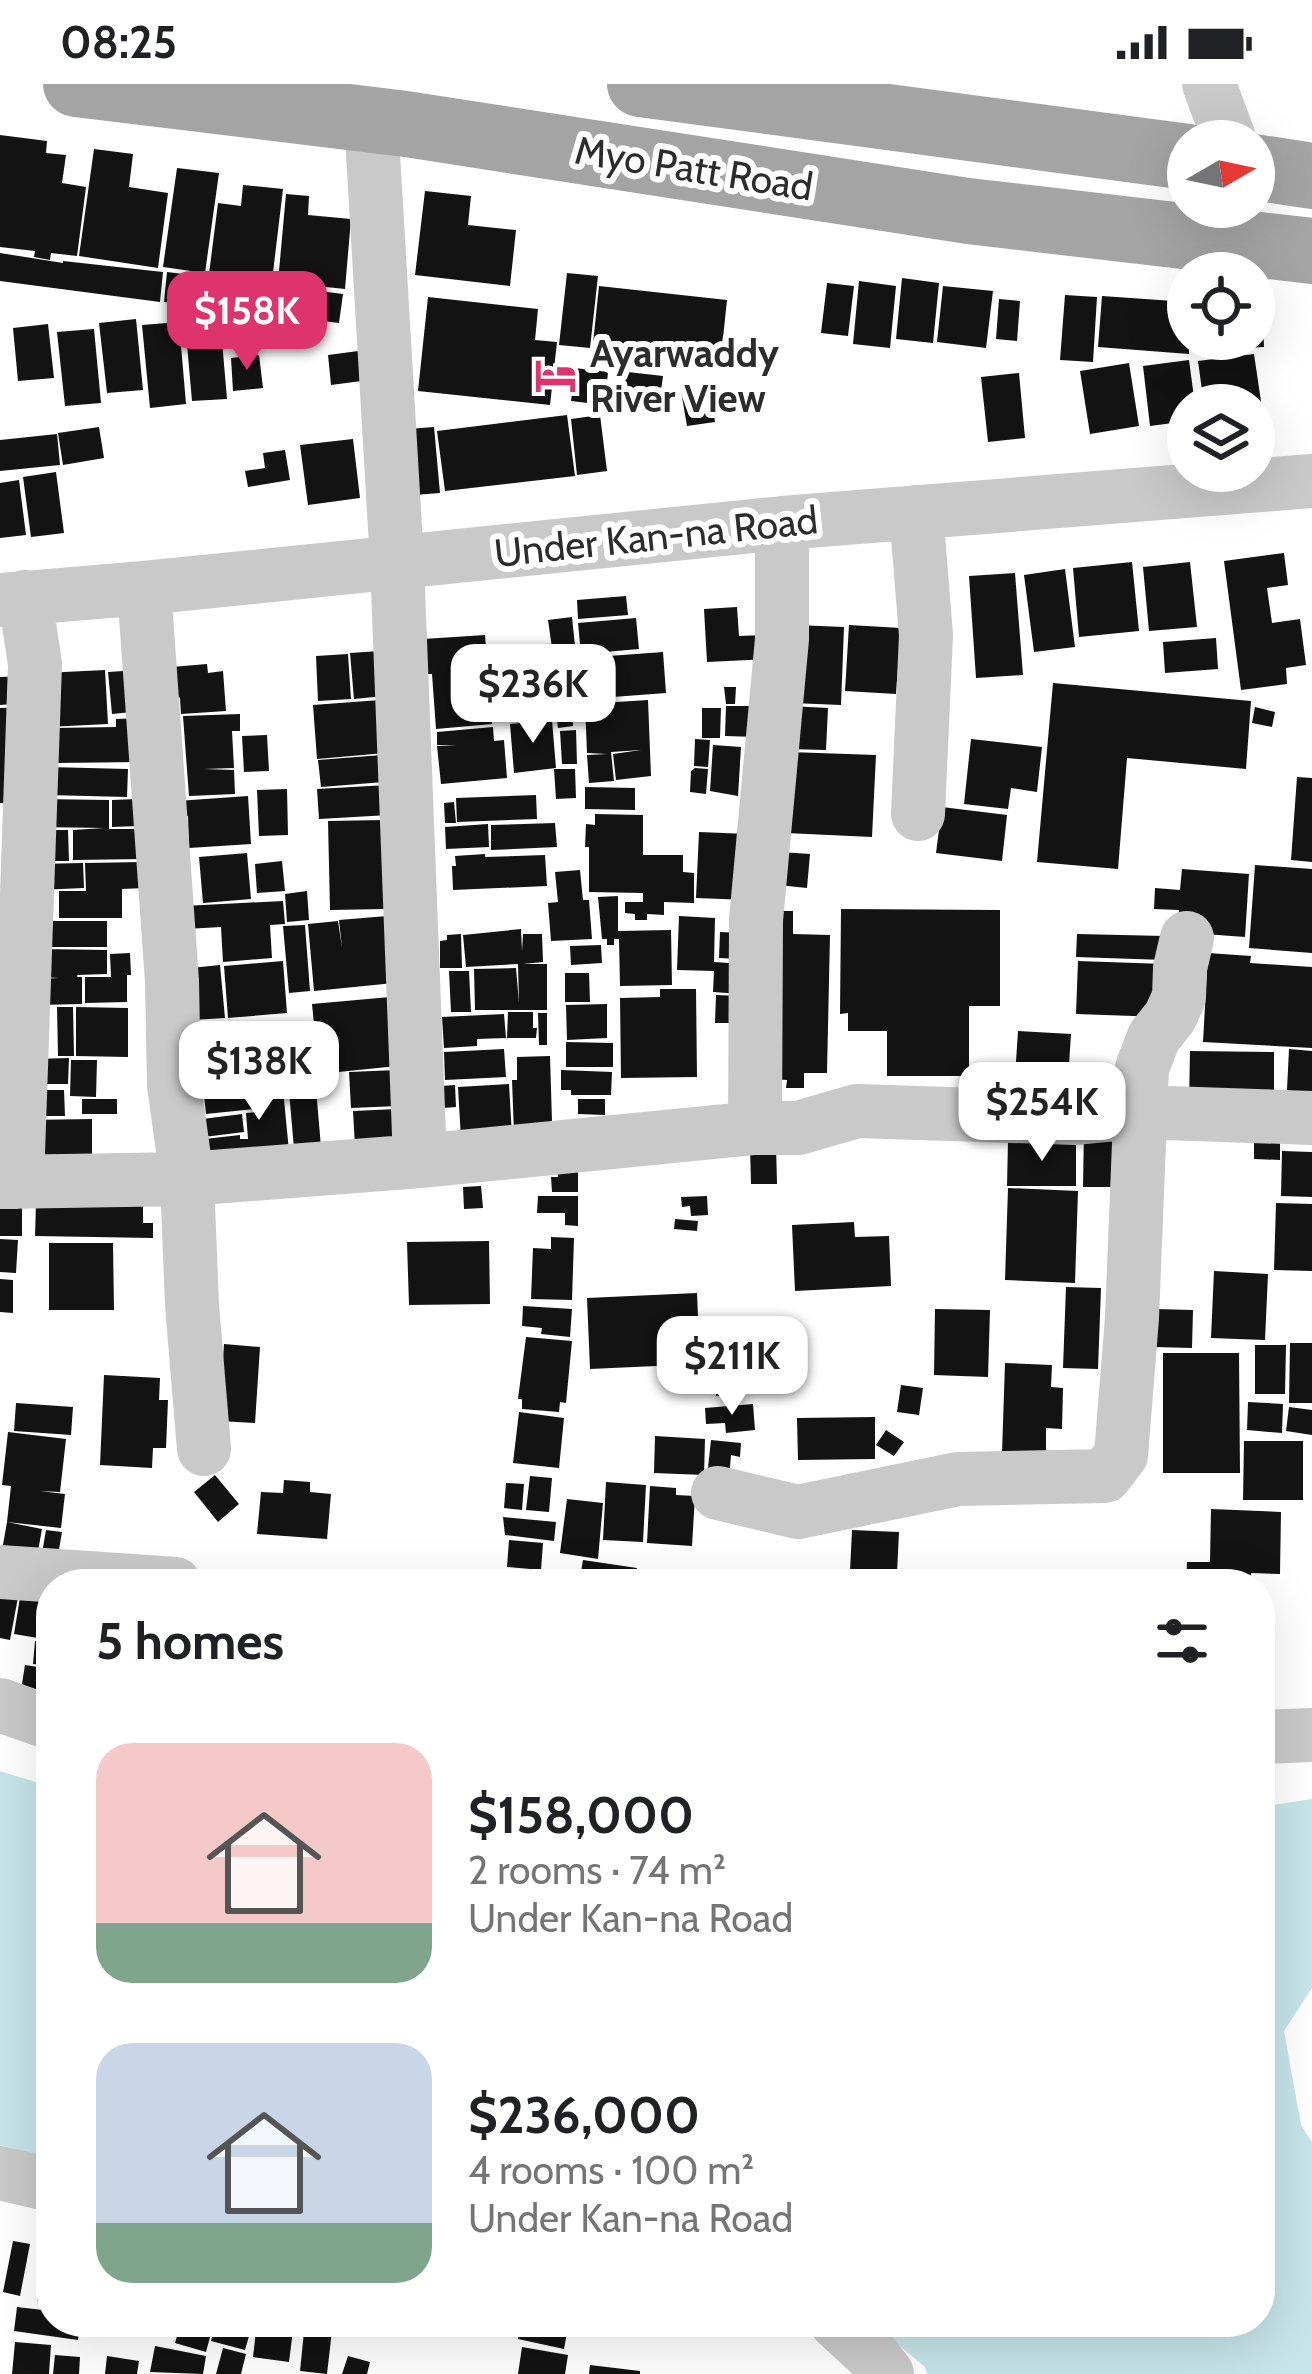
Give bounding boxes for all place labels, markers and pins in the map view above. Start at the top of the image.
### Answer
pin: $158K [163,271,331,373]
place label: Ayarwaddy River View [590,329,779,422]
hotel icon: Ayarwaddy River View [533,352,579,398]
pin: $236K [449,644,617,746]
pin: $138K [175,1021,343,1123]
pin: $254K [958,1062,1126,1164]
pin: $211K [648,1316,816,1418]

